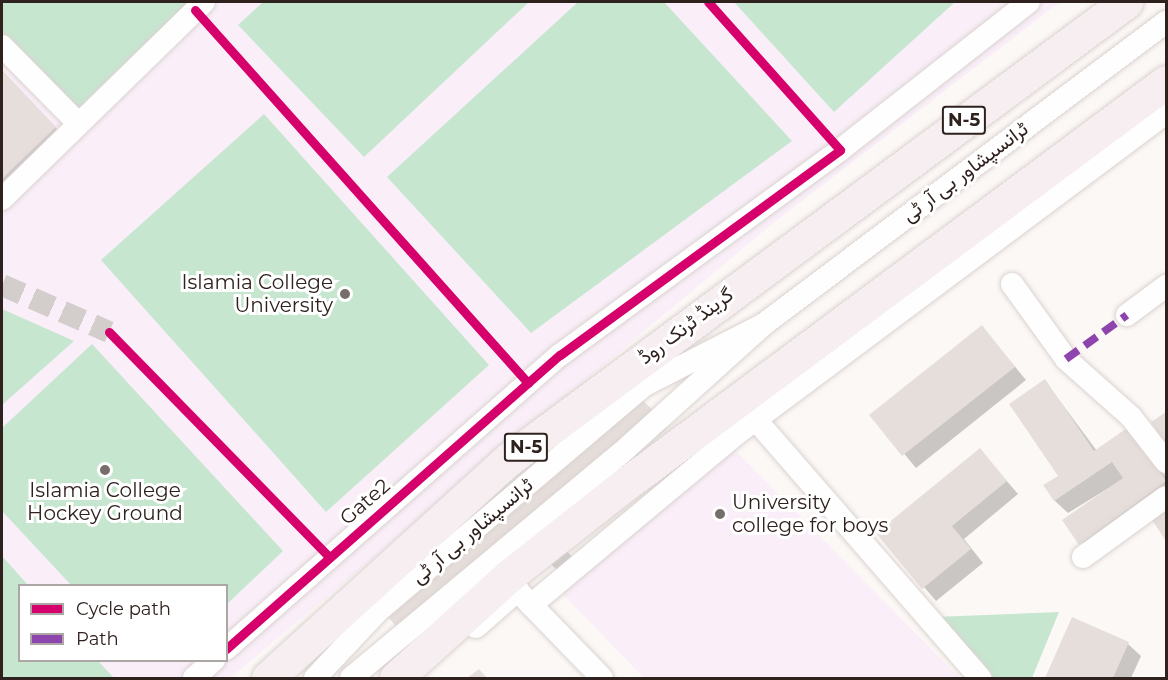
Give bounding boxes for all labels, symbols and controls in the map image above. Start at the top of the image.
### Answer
road number: N-5 [942,105,986,135]
street label: ٹرانسپشاور بی آر ٹی [897,117,1033,227]
place label: Islamia College University [181,270,333,317]
street label: گرینڈ ٹرنک روڈ [634,283,738,369]
marker: Islamia College University [338,287,352,301]
road number: N-5 [504,432,548,462]
marker: Islamia College Hockey Ground [98,463,112,477]
street label: ٹرانسپشاور بی آر ٹی [406,473,538,589]
street label: Gate2 [335,474,395,530]
place label: Islamia College Hockey Ground [27,479,183,526]
place label: University college for boys [732,490,888,537]
marker: University college for boys [713,507,727,521]
legend [18,584,228,662]
text: Cycle path [76,598,171,620]
text: Path [76,628,119,650]

